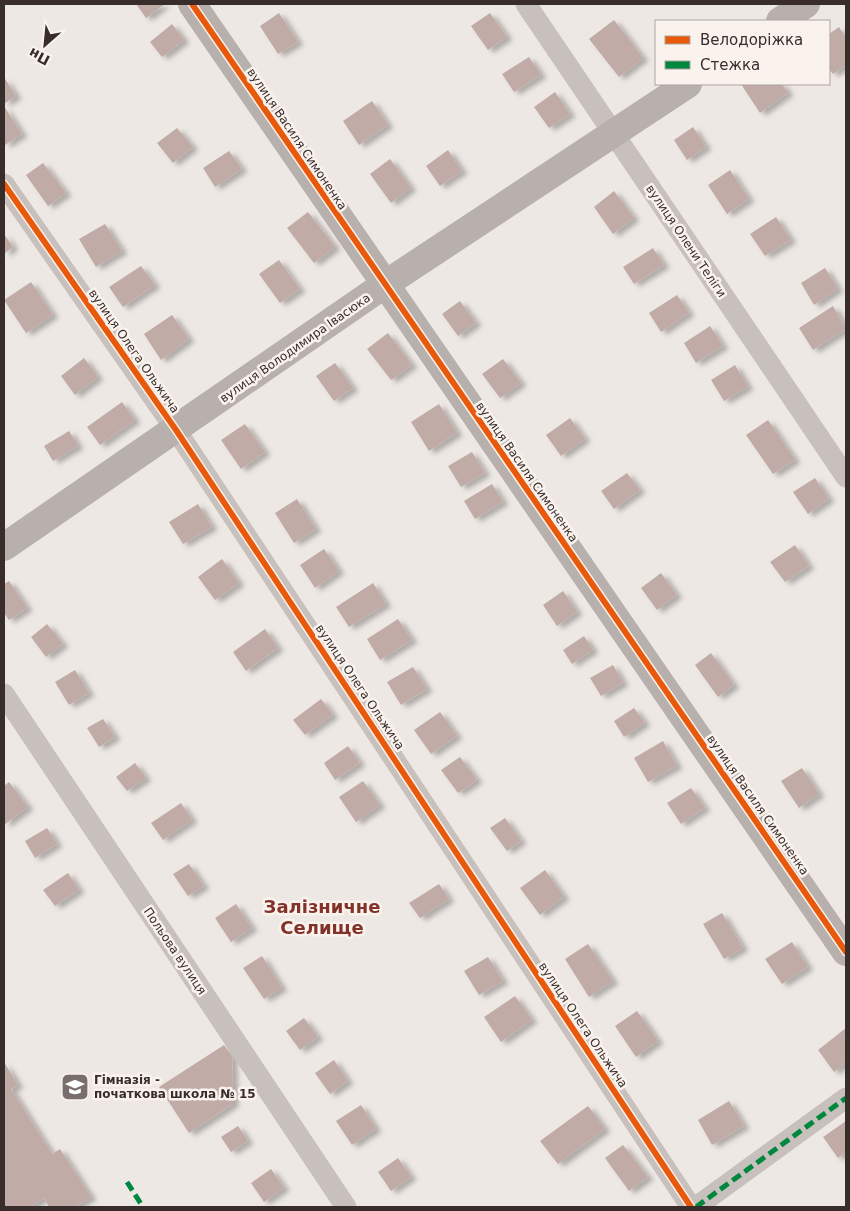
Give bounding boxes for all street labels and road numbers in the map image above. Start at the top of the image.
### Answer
street label: вулиця Василя Симоненка [244,66,350,212]
street label: вулиця Олени Теліги [643,182,729,300]
street label: вулиця Олега Ольжича [86,286,182,416]
street label: вулиця Володимира Івасюка [217,291,373,405]
street label: вулиця Василя Симоненка [473,399,581,545]
street label: вулиця Олега Ольжича [313,622,407,752]
street label: вулиця Василя Симоненка [704,732,812,878]
street label: Польова вулиця [141,905,209,997]
street label: вулиця Олега Ольжича [536,960,630,1090]

